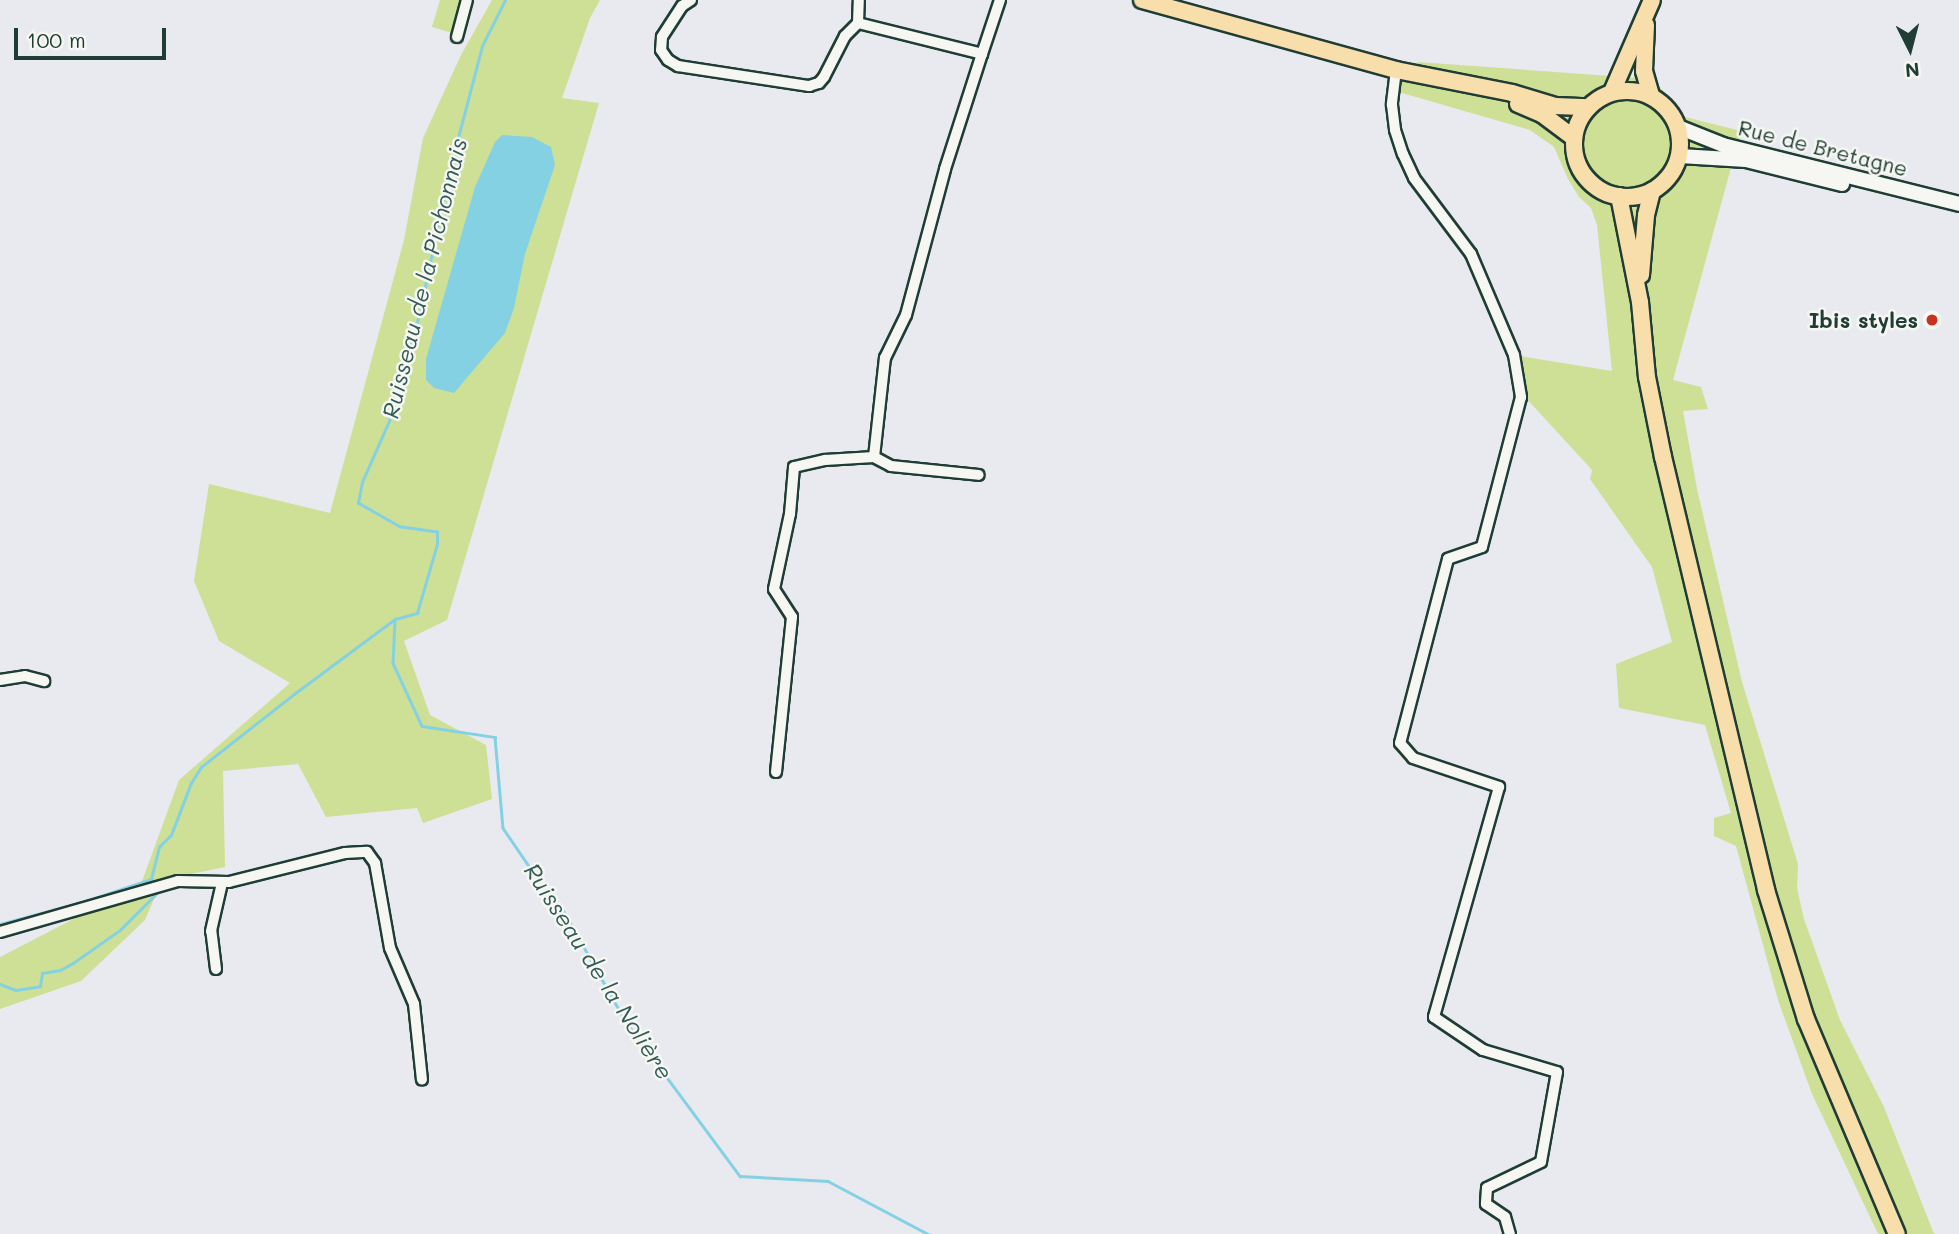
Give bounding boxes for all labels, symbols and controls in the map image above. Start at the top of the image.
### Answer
scale bar [18,14,170,58]
north arrow [1875,14,1945,84]
text: 100 m [27,26,86,53]
text: N [1904,57,1921,84]
street label: Rue de Bretagne [1736,115,1910,181]
water label: Ruisseau de la Pichonnais [376,135,472,421]
place label: Ibis styles [1809,307,1918,333]
marker: Ibis styles [1924,312,1940,328]
water label: Ruisseau de la Nolière [519,858,679,1084]

